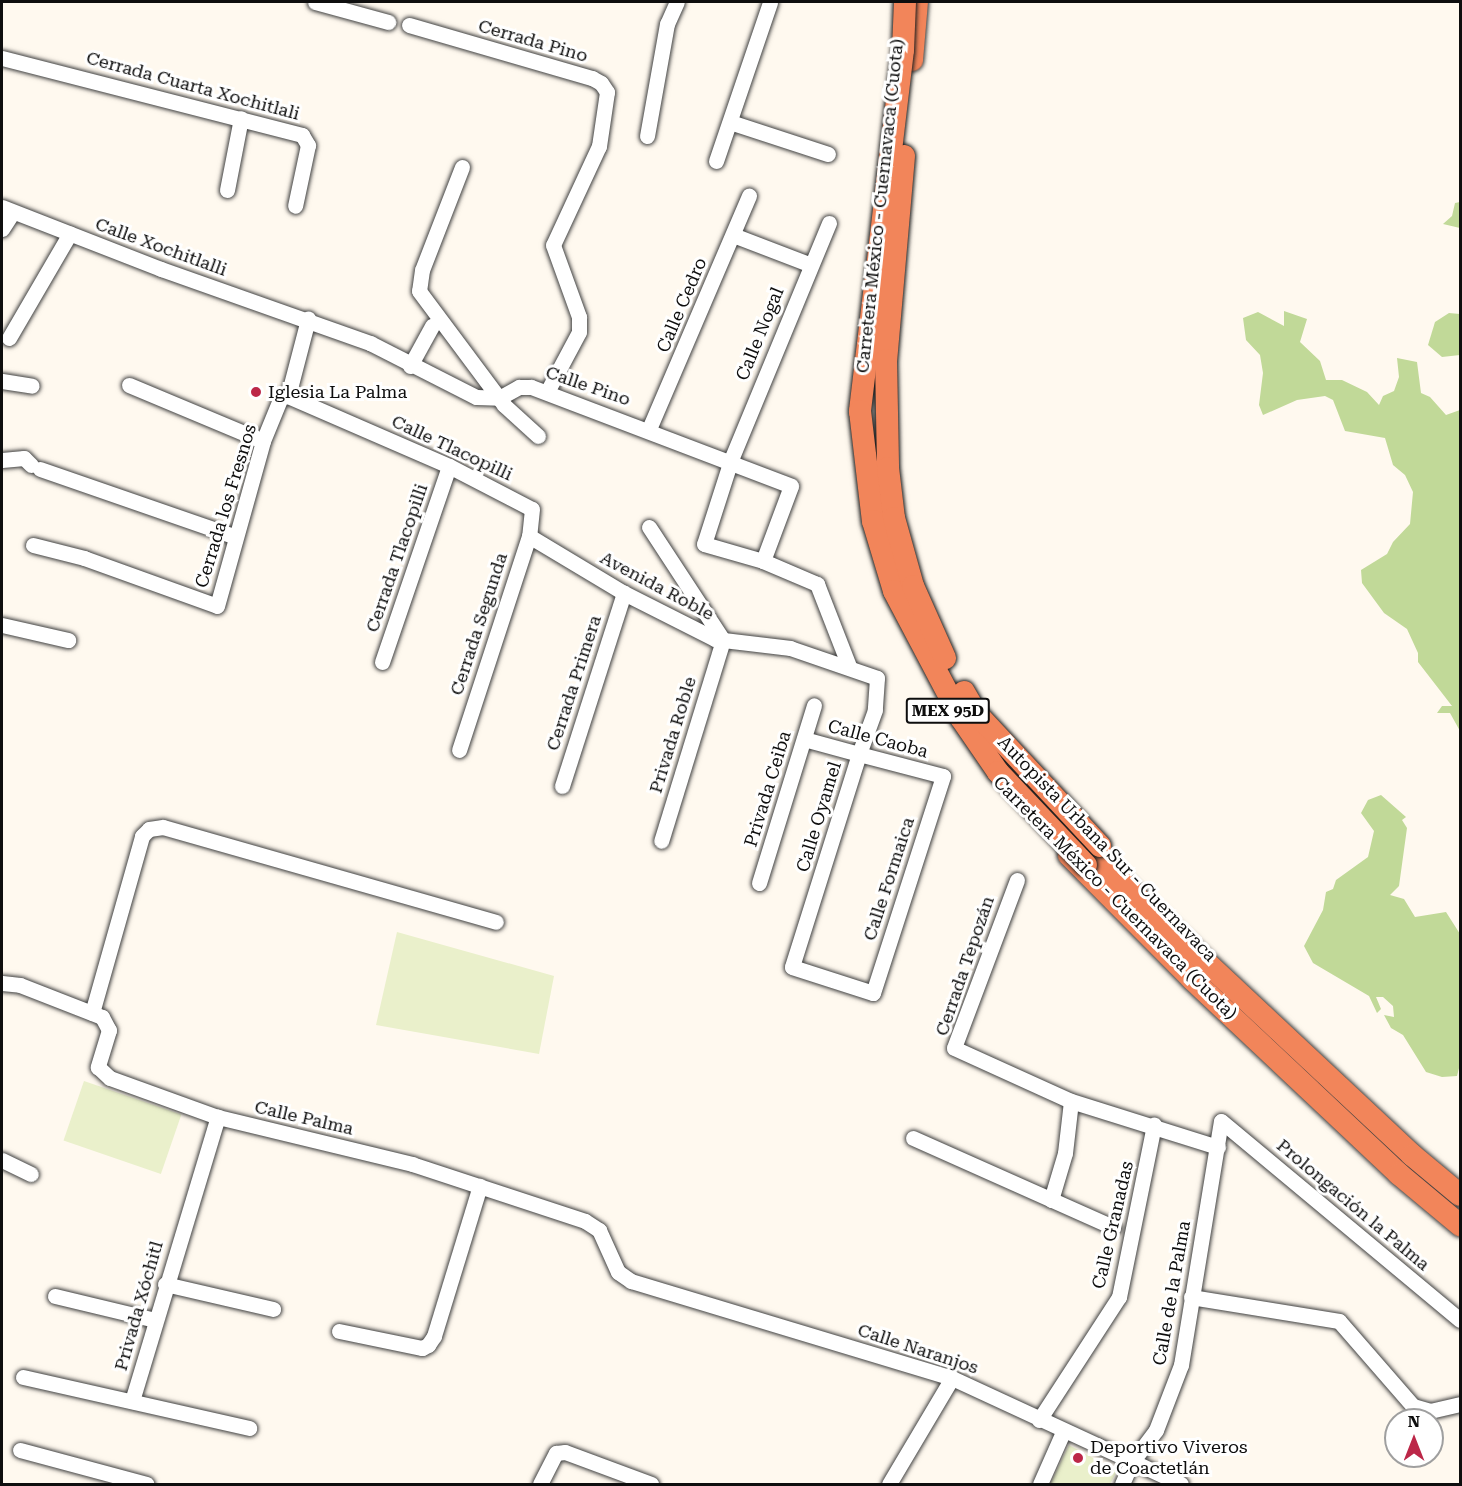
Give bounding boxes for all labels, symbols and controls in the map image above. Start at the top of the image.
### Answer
street label: Cerrada Pino [476,15,590,67]
street label: Carretera México - Cuernavaca (Cuota) [852,38,908,374]
street label: Cerrada Cuarta Xochitlali [84,47,302,125]
street label: Calle Xochitlalli [92,213,230,281]
street label: Calle Cedro [652,254,712,356]
street label: Calle Nogal [732,284,788,384]
street label: Calle Pino [543,361,633,411]
place label: Iglesia La Palma [268,381,407,403]
marker: Iglesia La Palma [249,385,263,399]
street label: Calle Tlacopilli [388,411,516,485]
street label: Cerrada los Fresnos [191,422,261,590]
street label: Cerrada Tlacopilli [361,481,433,635]
street label: Avenida Roble [597,547,717,625]
street label: Cerrada Segunda [446,550,512,698]
street label: Cerrada Primera [542,613,606,753]
street label: Privada Roble [645,674,701,796]
road number: MEX 95D [904,698,992,724]
street label: Calle Caoba [825,715,931,763]
street label: Privada Ceiba [740,728,796,850]
street label: Autopista Urbana Sur - Cuernavaca [993,732,1221,966]
street label: Calle Oyamel [792,759,846,875]
street label: Carretera México - Cuernavaca (Cuota) [989,772,1241,1024]
street label: Calle Formaica [859,815,919,943]
street label: Cerrada Tepozán [931,893,999,1039]
street label: Calle Palma [252,1096,356,1140]
street label: Prolongación la Palma [1272,1135,1434,1275]
street label: Calle Granadas [1088,1159,1138,1291]
street label: Calle de la Palma [1149,1219,1195,1367]
street label: Privada Xóchitl [110,1239,168,1373]
street label: Calle Naranjos [855,1319,981,1379]
north arrow [1384,1408,1444,1468]
text: N [1408,1412,1420,1431]
place label: Deportivo Viveros de Coactetlán [1090,1437,1248,1480]
marker: Deportivo Viveros de Coactetlán [1071,1451,1085,1465]

